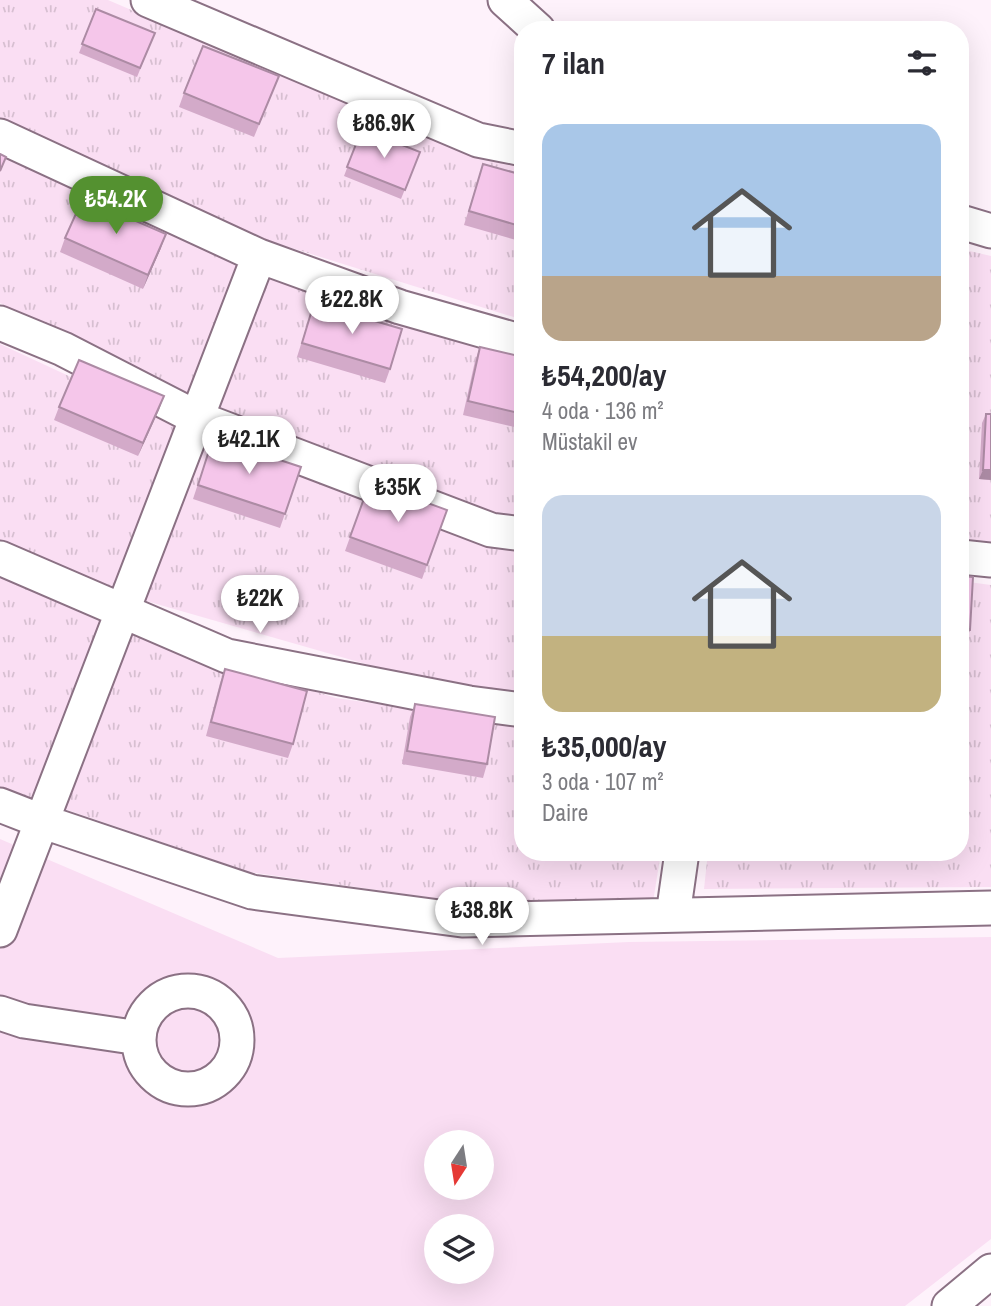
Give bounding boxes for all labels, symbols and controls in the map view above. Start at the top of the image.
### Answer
text: 7 ilan [542,43,605,83]
icon: filters [903,44,941,82]
pin: ₺86.9K [327,100,441,160]
text: ₺86.9K [353,107,415,138]
icon: home [679,170,805,296]
pin: ₺54.2K [59,176,173,236]
text: ₺54.2K [85,183,147,214]
pin: ₺22.8K [295,276,409,336]
text: ₺22.8K [321,283,383,314]
text: ₺54,200/ay [542,355,666,395]
text: 4 oda · 136 m² [542,395,664,426]
pin: ₺42.1K [192,416,306,476]
text: ₺42.1K [218,423,280,454]
text: Müstakil ev [542,426,637,457]
pin: ₺35K [357,464,439,524]
text: ₺35K [375,471,421,502]
icon: home [679,541,805,667]
pin: ₺22K [219,576,301,635]
text: ₺22K [237,582,283,613]
text: ₺35,000/ay [542,726,666,766]
text: 3 oda · 107 m² [542,766,664,797]
text: Daire [542,797,588,828]
pin: ₺38.8K [425,888,539,947]
text: ₺38.8K [451,894,513,925]
north arrow [424,1130,494,1200]
map controls [424,1130,494,1284]
button: layers [424,1214,494,1284]

